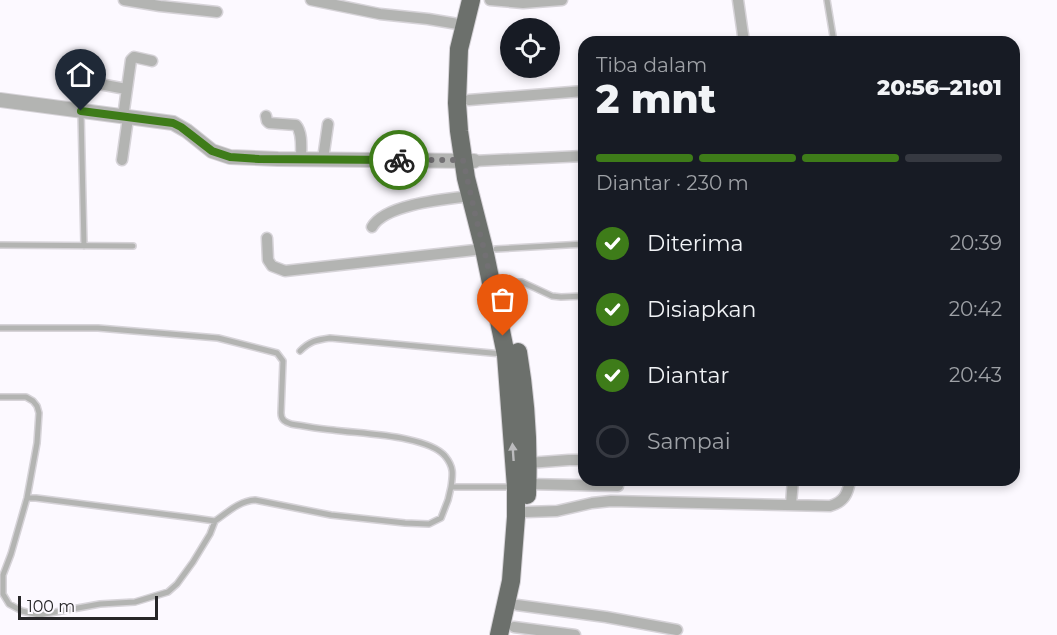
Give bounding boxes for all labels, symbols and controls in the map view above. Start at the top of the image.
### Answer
map controls [500,18,560,78]
button: locate [500,18,560,78]
pin [55,49,106,111]
text: Tiba dalam [596,53,707,77]
icon: home [64,58,97,91]
text: 20:56–21:01 [877,74,1002,101]
text: 2 mnt [596,75,716,123]
courier [369,130,429,190]
icon: bike [383,144,416,177]
text: Diantar · 230 m [596,171,749,195]
icon: check [596,227,629,260]
text: Diterima [647,230,744,257]
text: 20:39 [950,231,1002,255]
pin [477,274,528,336]
icon: bag [486,283,519,316]
icon: check [596,293,629,326]
text: Disiapkan [647,296,756,323]
text: 20:42 [949,297,1002,321]
icon: check [596,359,629,392]
text: Diantar [647,362,729,389]
text: 20:43 [949,363,1002,387]
text: Sampai [647,428,731,455]
one-way arrow [509,443,518,462]
scale bar [18,593,158,620]
text: 100 m [27,597,75,616]

